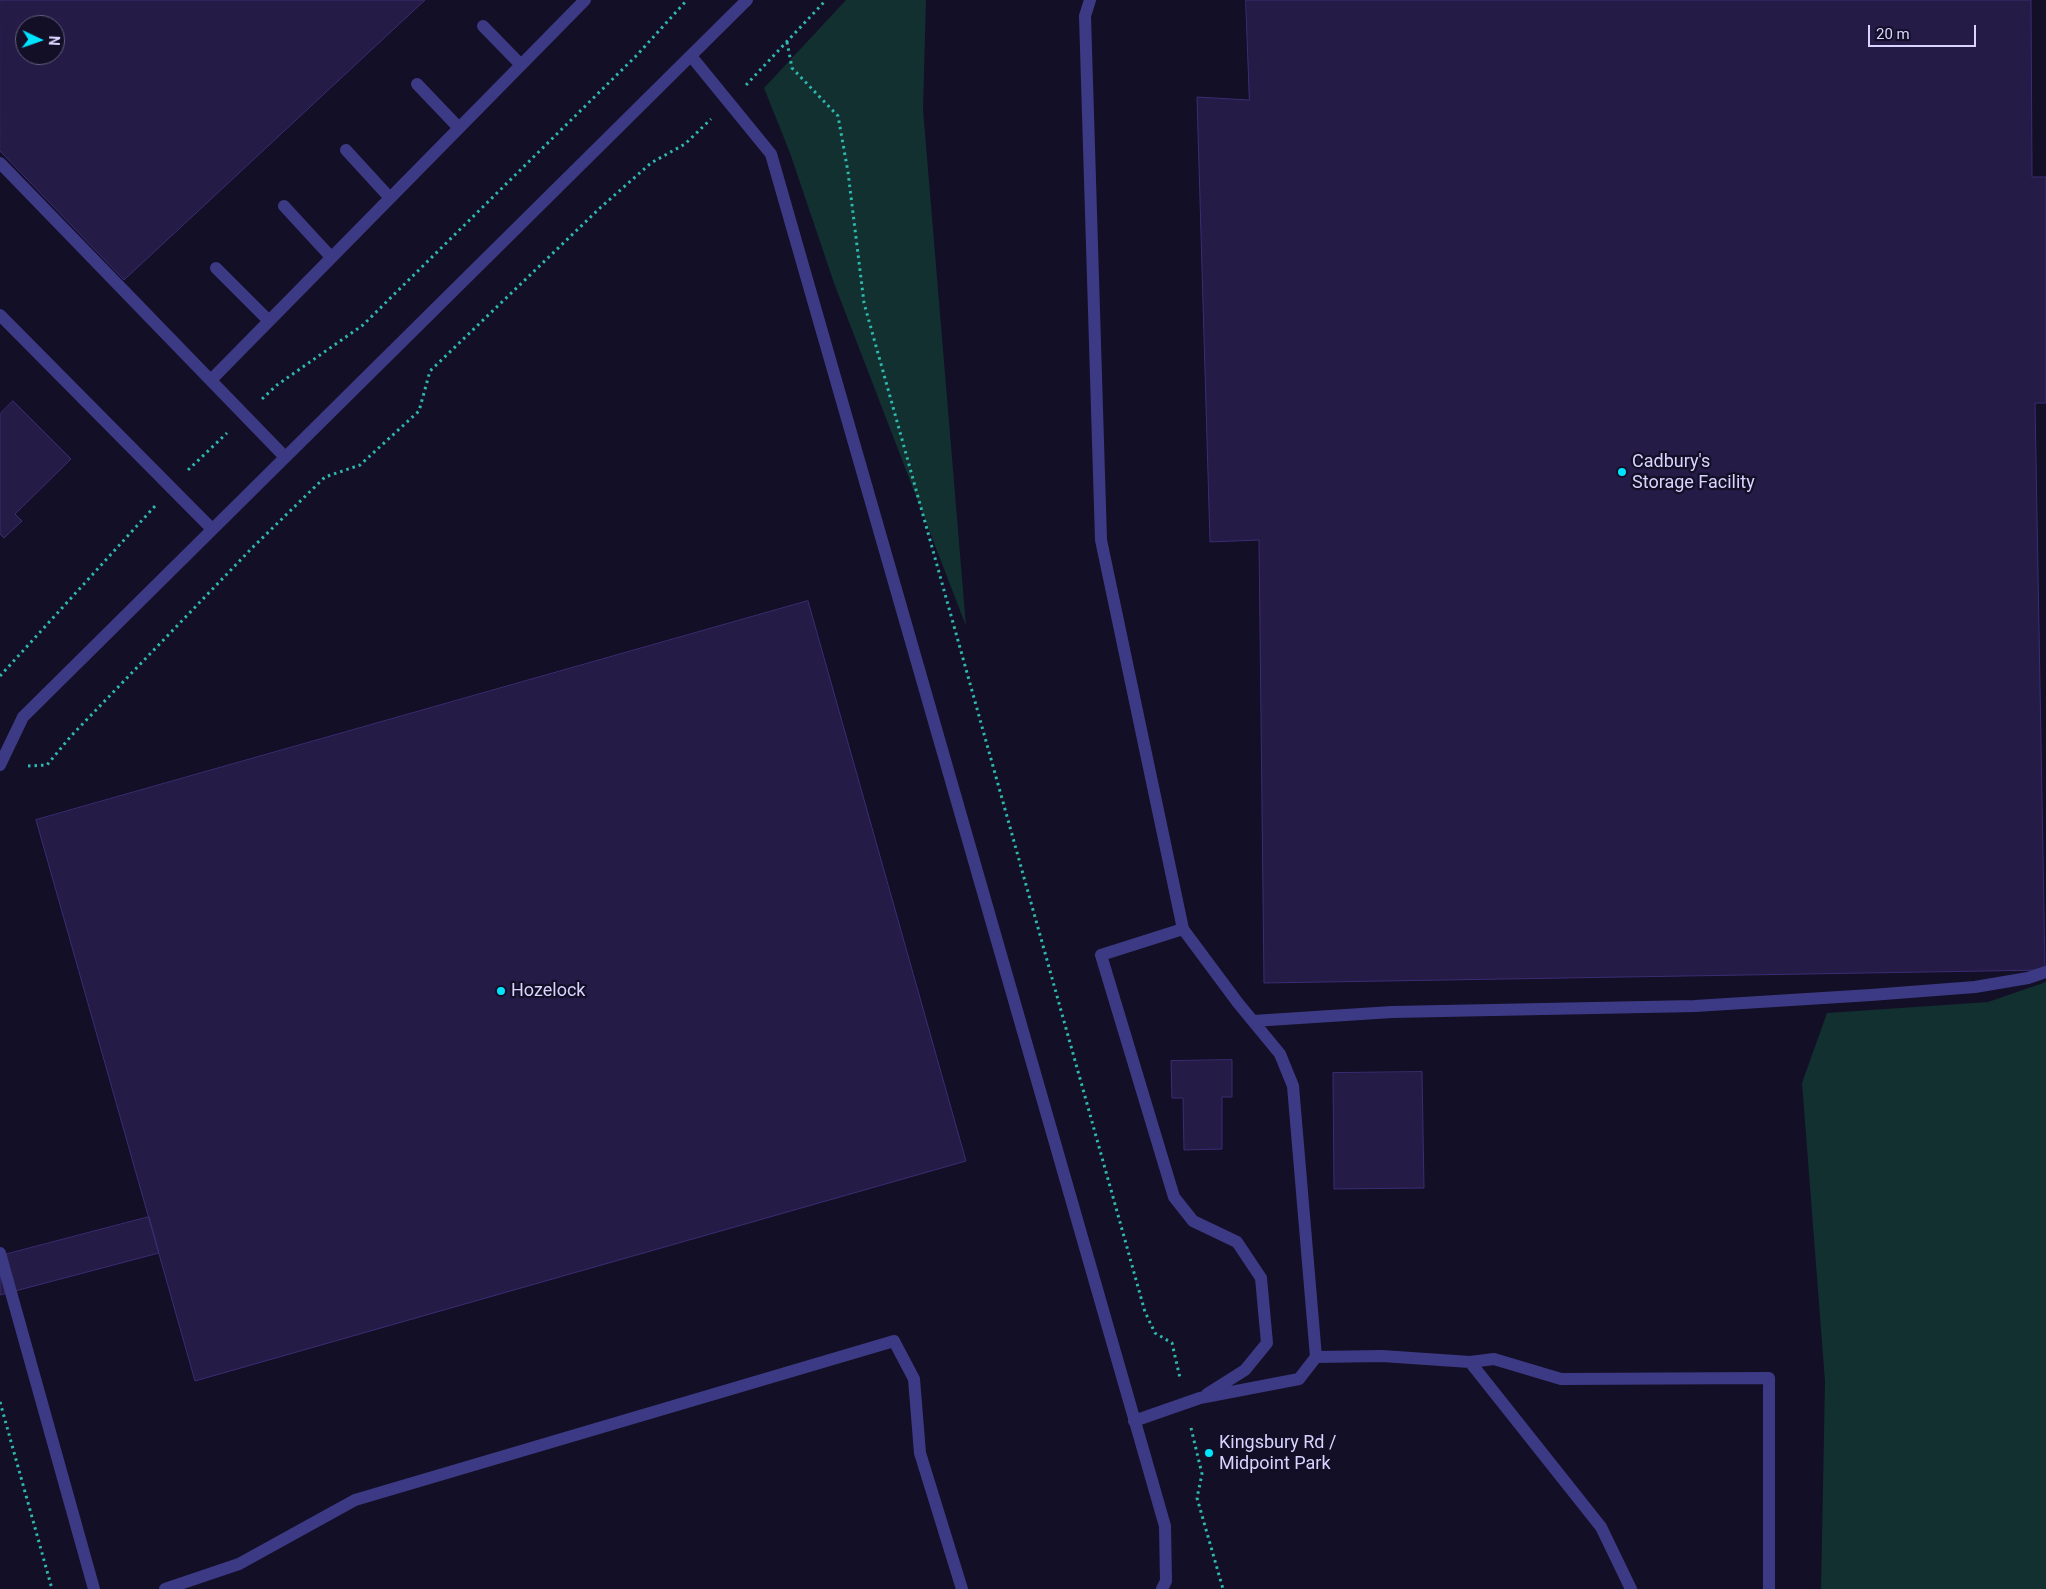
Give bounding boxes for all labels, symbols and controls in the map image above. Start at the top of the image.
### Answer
north arrow [15,15,65,65]
scale bar [1871,15,1978,47]
text: 20 m [1876,25,1910,43]
text: N [46,35,62,46]
place label: Cadbury's Storage Facility [1632,451,1755,494]
marker: Cadbury's Storage Facility [1616,466,1628,478]
place label: Hozelock [511,980,585,1002]
marker: Hozelock [495,985,507,997]
place label: Kingsbury Rd / Midpoint Park [1219,1432,1336,1475]
marker: Kingsbury Rd / Midpoint Park [1203,1447,1215,1459]

